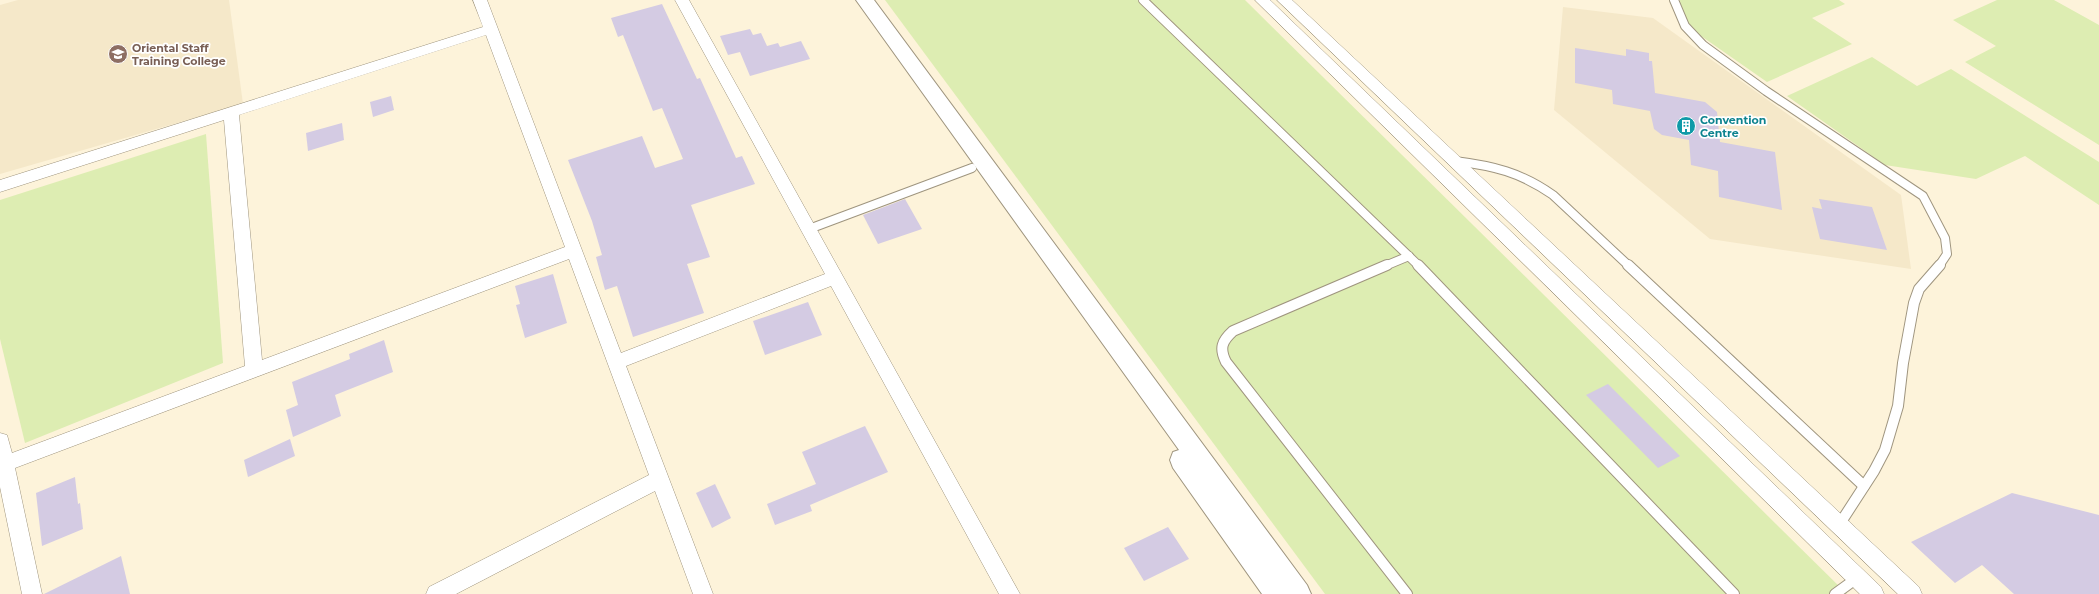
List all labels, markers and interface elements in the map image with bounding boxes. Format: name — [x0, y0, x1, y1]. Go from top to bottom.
place label: Oriental Staff Training College — [132, 41, 226, 68]
school or university icon: Oriental Staff Training College — [107, 43, 129, 65]
place label: Convention Centre — [1700, 113, 1766, 140]
building icon: Convention Centre — [1675, 115, 1697, 137]

